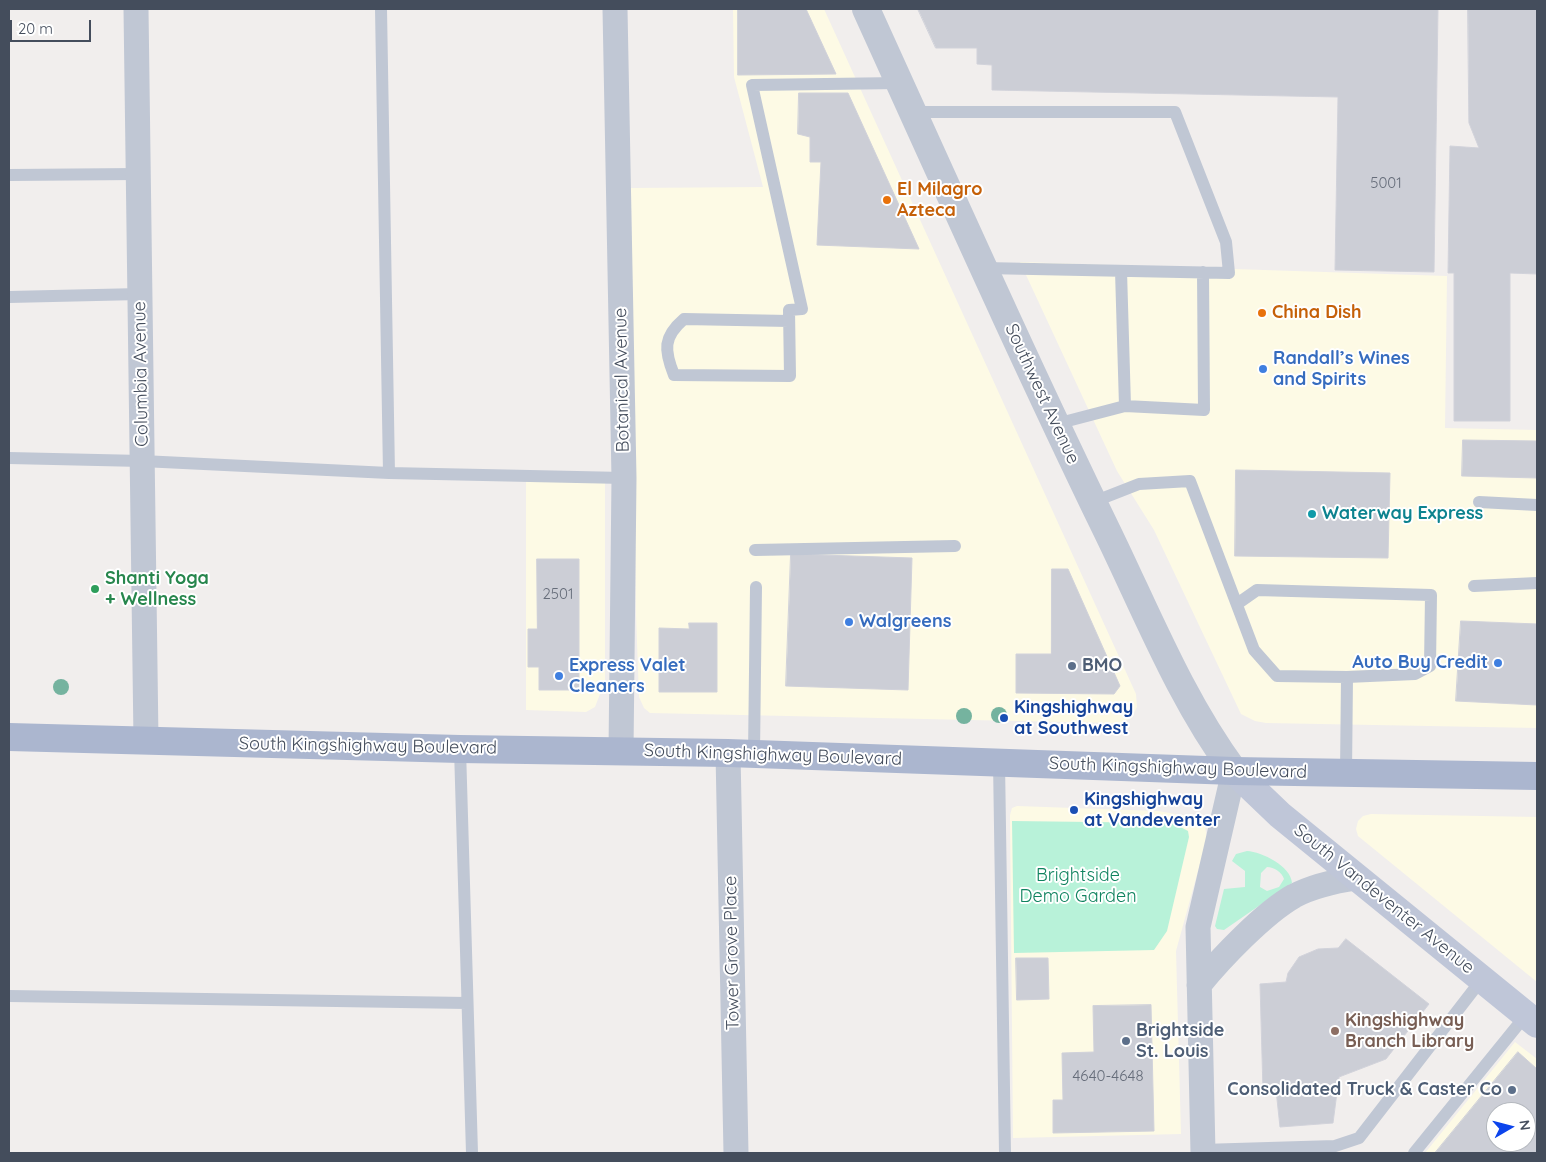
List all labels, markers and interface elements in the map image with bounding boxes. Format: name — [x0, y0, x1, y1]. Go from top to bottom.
scale bar — [12, 10, 94, 42]
text: 20 m — [18, 19, 53, 38]
house number: 5001 — [1370, 174, 1402, 192]
place label: El Milagro Azteca — [897, 179, 982, 222]
marker: El Milagro Azteca — [881, 194, 893, 206]
street label: Columbia Avenue — [129, 301, 153, 447]
place label: China Dish — [1272, 302, 1361, 324]
street label: Botanical Avenue — [610, 307, 634, 453]
marker: China Dish — [1256, 307, 1268, 319]
street label: Southwest Avenue — [1000, 320, 1084, 468]
place label: Randall’s Wines and Spirits — [1273, 348, 1410, 390]
marker: Randall’s Wines and Spirits — [1257, 363, 1269, 375]
place label: Waterway Express — [1322, 503, 1483, 525]
marker: Waterway Express — [1306, 508, 1318, 520]
place label: Shanti Yoga + Wellness — [105, 568, 209, 610]
marker: Shanti Yoga + Wellness — [89, 583, 101, 595]
house number: 2501 — [543, 585, 573, 603]
place label: Walgreens — [859, 611, 951, 633]
marker: Walgreens — [843, 616, 855, 628]
place label: Auto Buy Credit — [1352, 652, 1488, 674]
place label: Express Valet Cleaners — [569, 655, 686, 698]
place label: BMO — [1082, 655, 1122, 677]
marker: Auto Buy Credit — [1492, 657, 1504, 669]
marker: BMO — [1066, 660, 1078, 672]
marker: Express Valet Cleaners — [553, 670, 565, 682]
place label: Kingshighway at Southwest — [1014, 697, 1133, 740]
marker: Kingshighway at Southwest — [998, 712, 1010, 724]
street label: South Kingshighway Boulevard — [239, 733, 497, 759]
street label: South Kingshighway Boulevard — [644, 740, 902, 770]
street label: South Kingshighway Boulevard — [1049, 753, 1307, 783]
place label: Kingshighway at Vandeventer — [1084, 789, 1221, 832]
marker: Kingshighway at Vandeventer — [1068, 804, 1080, 816]
street label: South Vandeventer Avenue — [1289, 819, 1479, 979]
park label: Brightside Demo Garden — [1019, 865, 1137, 908]
street label: Tower Grove Place — [720, 875, 744, 1031]
place label: Kingshighway Branch Library — [1345, 1010, 1474, 1052]
place label: Brightside St. Louis — [1136, 1020, 1224, 1062]
marker: Kingshighway Branch Library — [1329, 1025, 1341, 1037]
marker: Brightside St. Louis — [1120, 1035, 1132, 1047]
house number: 4640-4648 — [1072, 1067, 1144, 1085]
place label: Consolidated Truck & Caster Co — [1227, 1079, 1502, 1101]
marker: Consolidated Truck & Caster Co — [1506, 1084, 1518, 1096]
north arrow — [1486, 1102, 1536, 1152]
text: N — [1515, 1119, 1534, 1131]

